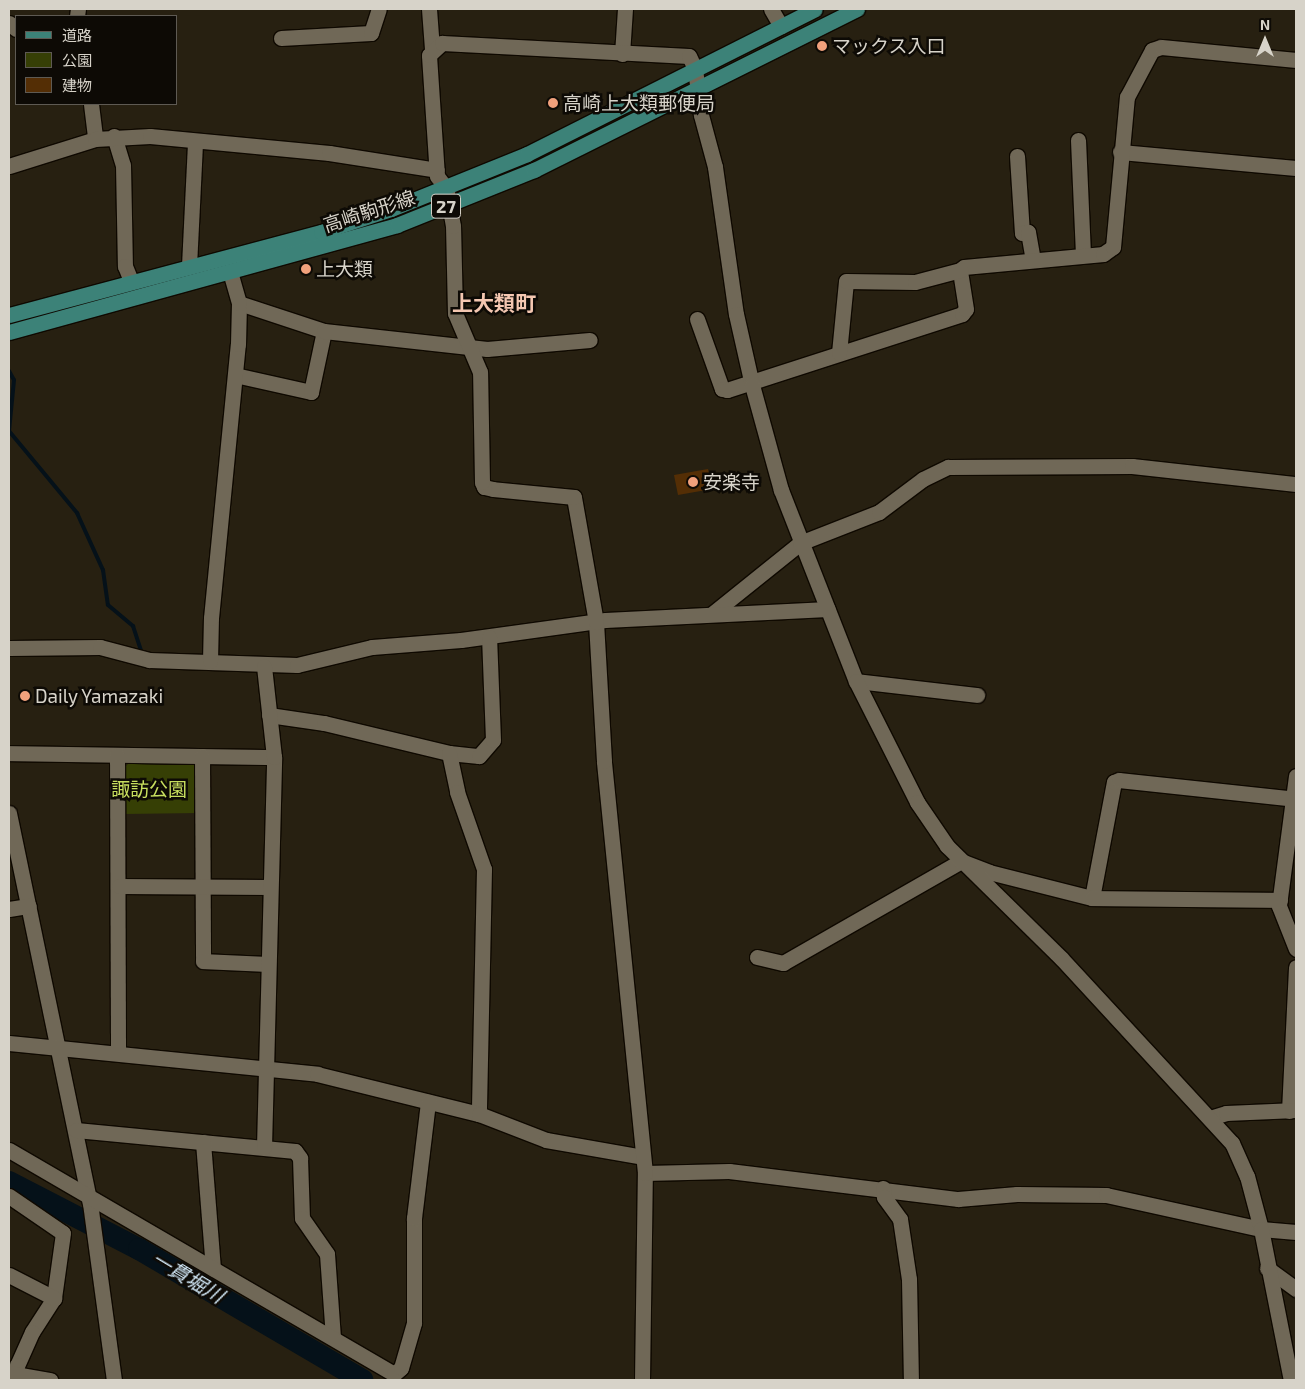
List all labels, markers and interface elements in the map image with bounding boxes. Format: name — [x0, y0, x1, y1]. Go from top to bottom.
legend — [15, 15, 178, 105]
north arrow — [1240, 15, 1290, 65]
text: N — [1260, 16, 1270, 33]
text: 道路 — [62, 26, 92, 44]
place label: マックス入口 — [832, 35, 946, 57]
marker: マックス入口 — [816, 40, 828, 52]
text: 公園 — [62, 51, 92, 69]
text: 建物 — [62, 76, 92, 94]
place label: 高崎上大類郵便局 — [563, 92, 715, 114]
marker: 高崎上大類郵便局 — [547, 97, 559, 109]
street label: 高崎駒形線 — [320, 185, 418, 237]
road number: 27 — [431, 190, 461, 222]
place label: 上大類 — [316, 258, 373, 280]
marker: 上大類 — [300, 263, 312, 275]
district label: 上大類町 — [452, 290, 536, 316]
place label: 安楽寺 — [703, 471, 760, 493]
marker: 安楽寺 — [687, 476, 699, 488]
place label: Daily Yamazaki — [35, 685, 164, 707]
marker: Daily Yamazaki — [19, 690, 31, 702]
park label: 諏訪公園 — [111, 778, 187, 800]
water label: 一貫堀川 — [148, 1246, 228, 1308]

